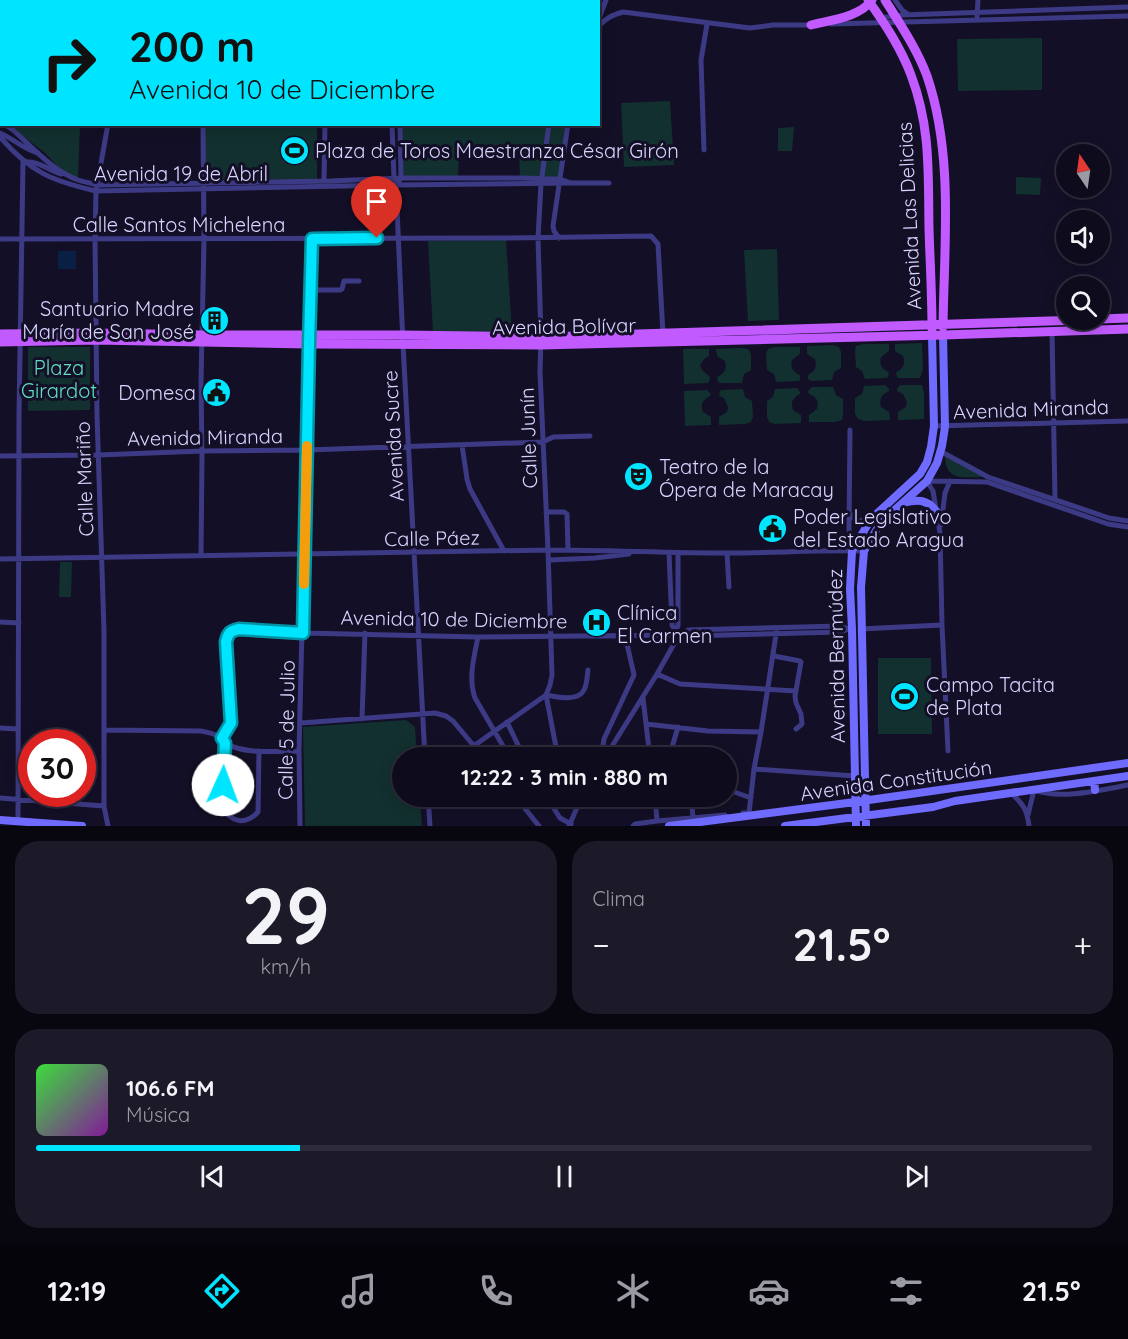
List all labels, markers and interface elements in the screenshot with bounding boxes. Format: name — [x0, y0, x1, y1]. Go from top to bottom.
text: 200 m — [129, 20, 255, 73]
icon: right — [30, 24, 108, 102]
text: Avenida 10 de Diciembre — [129, 72, 435, 106]
street label: Avenida Las Delicias — [892, 121, 926, 311]
sports icon: Plaza de Toros Maestranza César Girón — [278, 134, 310, 166]
place label: Plaza de Toros Maestranza César Girón — [315, 138, 679, 163]
north arrow — [1056, 144, 1110, 198]
map controls — [1056, 144, 1110, 330]
street label: Avenida 19 de Abril — [94, 161, 268, 186]
pin — [351, 176, 402, 238]
icon: arrive — [360, 185, 393, 218]
button: sound — [1056, 210, 1110, 264]
street label: Calle Santos Michelena — [73, 212, 285, 237]
button: search — [1056, 276, 1110, 330]
place label: Santuario Madre María de San José — [22, 296, 194, 344]
building icon: Santuario Madre María de San José — [199, 304, 231, 336]
street label: Avenida Bolívar — [492, 312, 637, 340]
park label: Plaza Girardot — [21, 355, 97, 403]
street label: Avenida Sucre — [377, 370, 409, 502]
public building icon: Domesa — [201, 376, 233, 408]
place label: Domesa — [118, 380, 196, 405]
street label: Calle Junín — [514, 387, 542, 489]
street label: Avenida Miranda — [953, 394, 1109, 424]
street label: Calle Mariño — [69, 421, 99, 537]
street label: Avenida Miranda — [127, 423, 283, 451]
place label: Teatro de la Ópera de Maracay — [659, 454, 834, 502]
theatre icon: Teatro de la Ópera de Maracay — [622, 461, 654, 493]
place label: Poder Legislativo del Estado Aragua — [793, 504, 964, 552]
public building icon: Poder Legislativo del Estado Aragua — [756, 512, 788, 544]
street label: Calle Páez — [384, 525, 480, 551]
street label: Avenida Bermúdez — [822, 569, 850, 743]
place label: Clínica El Carmen — [617, 600, 712, 648]
street label: Avenida 10 de Diciembre — [340, 605, 568, 633]
hospital icon: Clínica El Carmen — [580, 607, 612, 639]
street label: Calle 5 de Julio — [272, 660, 300, 800]
place label: Campo Tacita de Plata — [926, 672, 1055, 720]
sports icon: Campo Tacita de Plata — [889, 680, 921, 712]
speed limit sign: 30 — [18, 729, 96, 807]
position arrow — [191, 753, 255, 817]
street label: Avenida Constitución — [799, 754, 993, 806]
text: 12:22 · 3 min · 880 m — [461, 763, 668, 791]
text: 29 — [241, 866, 330, 964]
text: Clima — [593, 886, 645, 911]
text: 21.5° — [793, 916, 890, 972]
text: − — [593, 924, 610, 965]
text: + — [1073, 924, 1092, 965]
text: km/h — [260, 954, 311, 979]
text: 106.6 FM — [126, 1074, 214, 1102]
text: Música — [126, 1102, 190, 1127]
icon: previous — [196, 1160, 229, 1193]
icon: pause — [548, 1160, 581, 1193]
icon: next — [900, 1160, 933, 1193]
icon: directions — [201, 1270, 243, 1312]
icon: music — [338, 1270, 380, 1312]
icon: phone — [475, 1270, 517, 1312]
icon: climate — [612, 1270, 654, 1312]
icon: car — [748, 1270, 790, 1312]
icon: filters — [885, 1270, 927, 1312]
text: 12:19 — [47, 1274, 106, 1308]
text: 21.5° — [1022, 1274, 1081, 1308]

